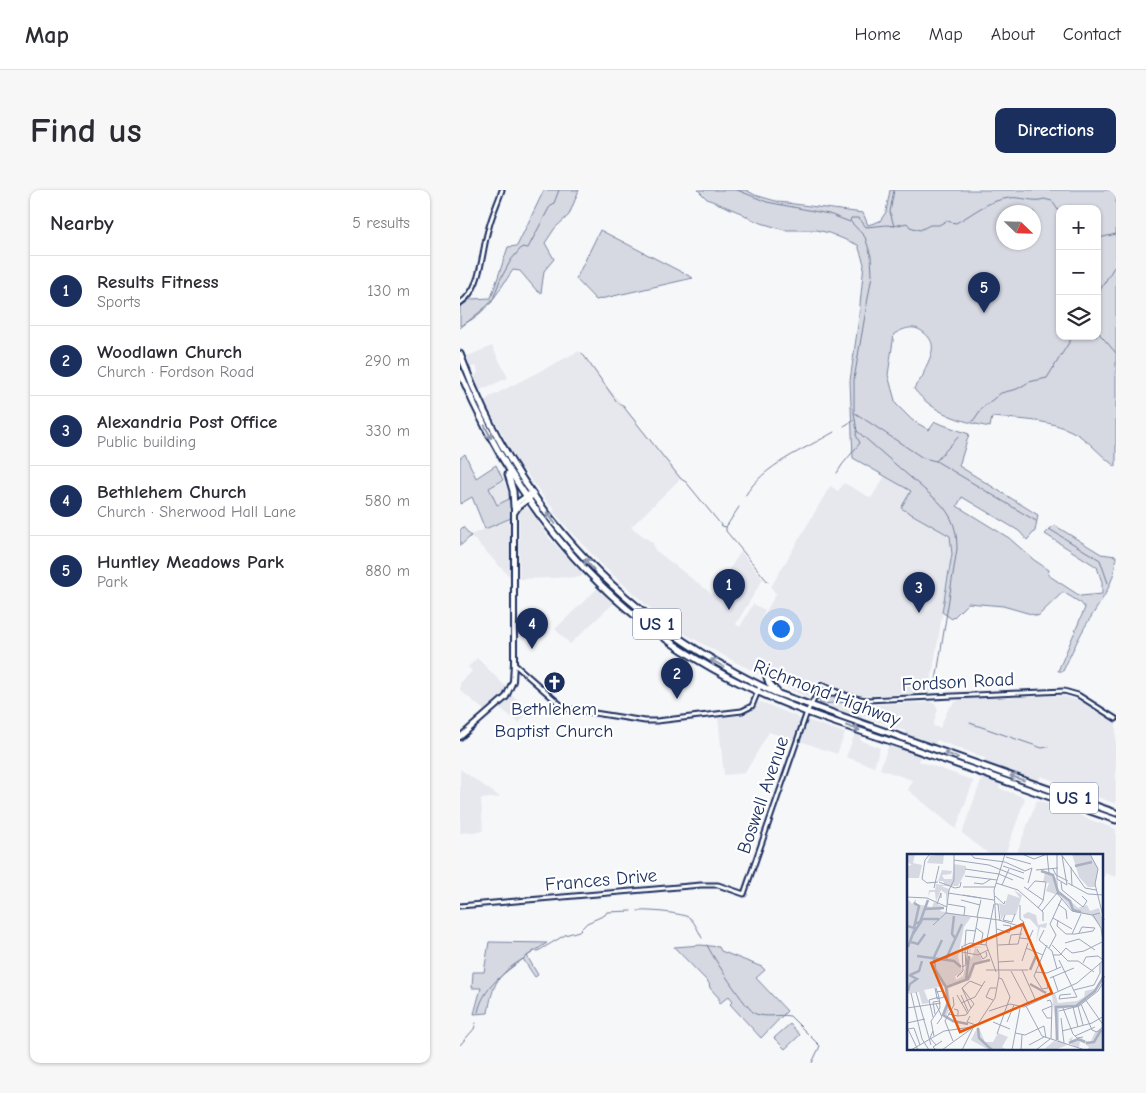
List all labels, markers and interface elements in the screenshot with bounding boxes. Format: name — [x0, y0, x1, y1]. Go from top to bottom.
text: Map — [25, 21, 69, 49]
text: Home — [854, 24, 901, 45]
text: Map — [929, 24, 963, 45]
text: About — [991, 24, 1035, 45]
text: Contact — [1063, 24, 1121, 45]
button: Directions — [995, 108, 1116, 153]
text: Find us — [30, 110, 142, 151]
north arrow — [996, 205, 1041, 250]
map controls — [1056, 205, 1101, 340]
button: + — [1056, 205, 1101, 250]
text: Nearby — [50, 211, 114, 235]
text: 5 results — [352, 214, 410, 232]
button: − — [1056, 250, 1101, 295]
text: Results Fitness — [97, 271, 219, 293]
pin: 5 — [968, 272, 1000, 313]
text: 1 — [63, 282, 69, 300]
text: 130 m — [367, 282, 410, 300]
text: Sports — [97, 293, 140, 311]
button: layers — [1056, 295, 1101, 340]
text: Woodlawn Church — [97, 341, 242, 363]
text: 2 — [62, 352, 70, 370]
text: 290 m — [365, 352, 410, 370]
text: Church · Fordson Road — [97, 363, 254, 381]
text: Alexandria Post Office — [97, 411, 277, 433]
text: 3 — [62, 422, 70, 440]
text: 330 m — [365, 422, 410, 440]
one-way arrow — [484, 424, 493, 439]
text: Public building — [97, 433, 196, 451]
text: Bethlehem Church — [97, 481, 247, 503]
text: 4 — [62, 492, 70, 510]
text: 580 m — [365, 492, 410, 510]
text: Church · Sherwood Hall Lane — [97, 503, 296, 521]
one-way arrow — [546, 511, 556, 525]
text: Huntley Meadows Park — [97, 551, 284, 573]
one-way arrow — [583, 557, 595, 570]
text: 5 — [62, 562, 70, 580]
text: 880 m — [365, 562, 410, 580]
pin: 1 — [713, 569, 745, 610]
pin: 3 — [903, 572, 935, 613]
text: Park — [97, 573, 128, 591]
pin: 4 — [516, 608, 548, 649]
road number: US 1 — [633, 608, 681, 639]
your location — [768, 616, 794, 642]
street label: Richmond Highway — [751, 655, 904, 731]
pin: 2 — [661, 658, 693, 699]
one-way arrow — [710, 658, 725, 668]
street label: Fordson Road — [901, 668, 1015, 696]
church icon: Bethlehem Baptist Church — [542, 671, 566, 695]
place label: Bethlehem Baptist Church — [495, 698, 613, 742]
one-way arrow — [844, 724, 860, 733]
street label: Boswell Avenue — [733, 733, 793, 857]
one-way arrow — [943, 750, 959, 759]
one-way arrow — [1010, 773, 1026, 782]
road number: US 1 — [1050, 782, 1098, 814]
inset map — [907, 854, 1104, 1050]
street label: Frances Drive — [544, 864, 658, 896]

